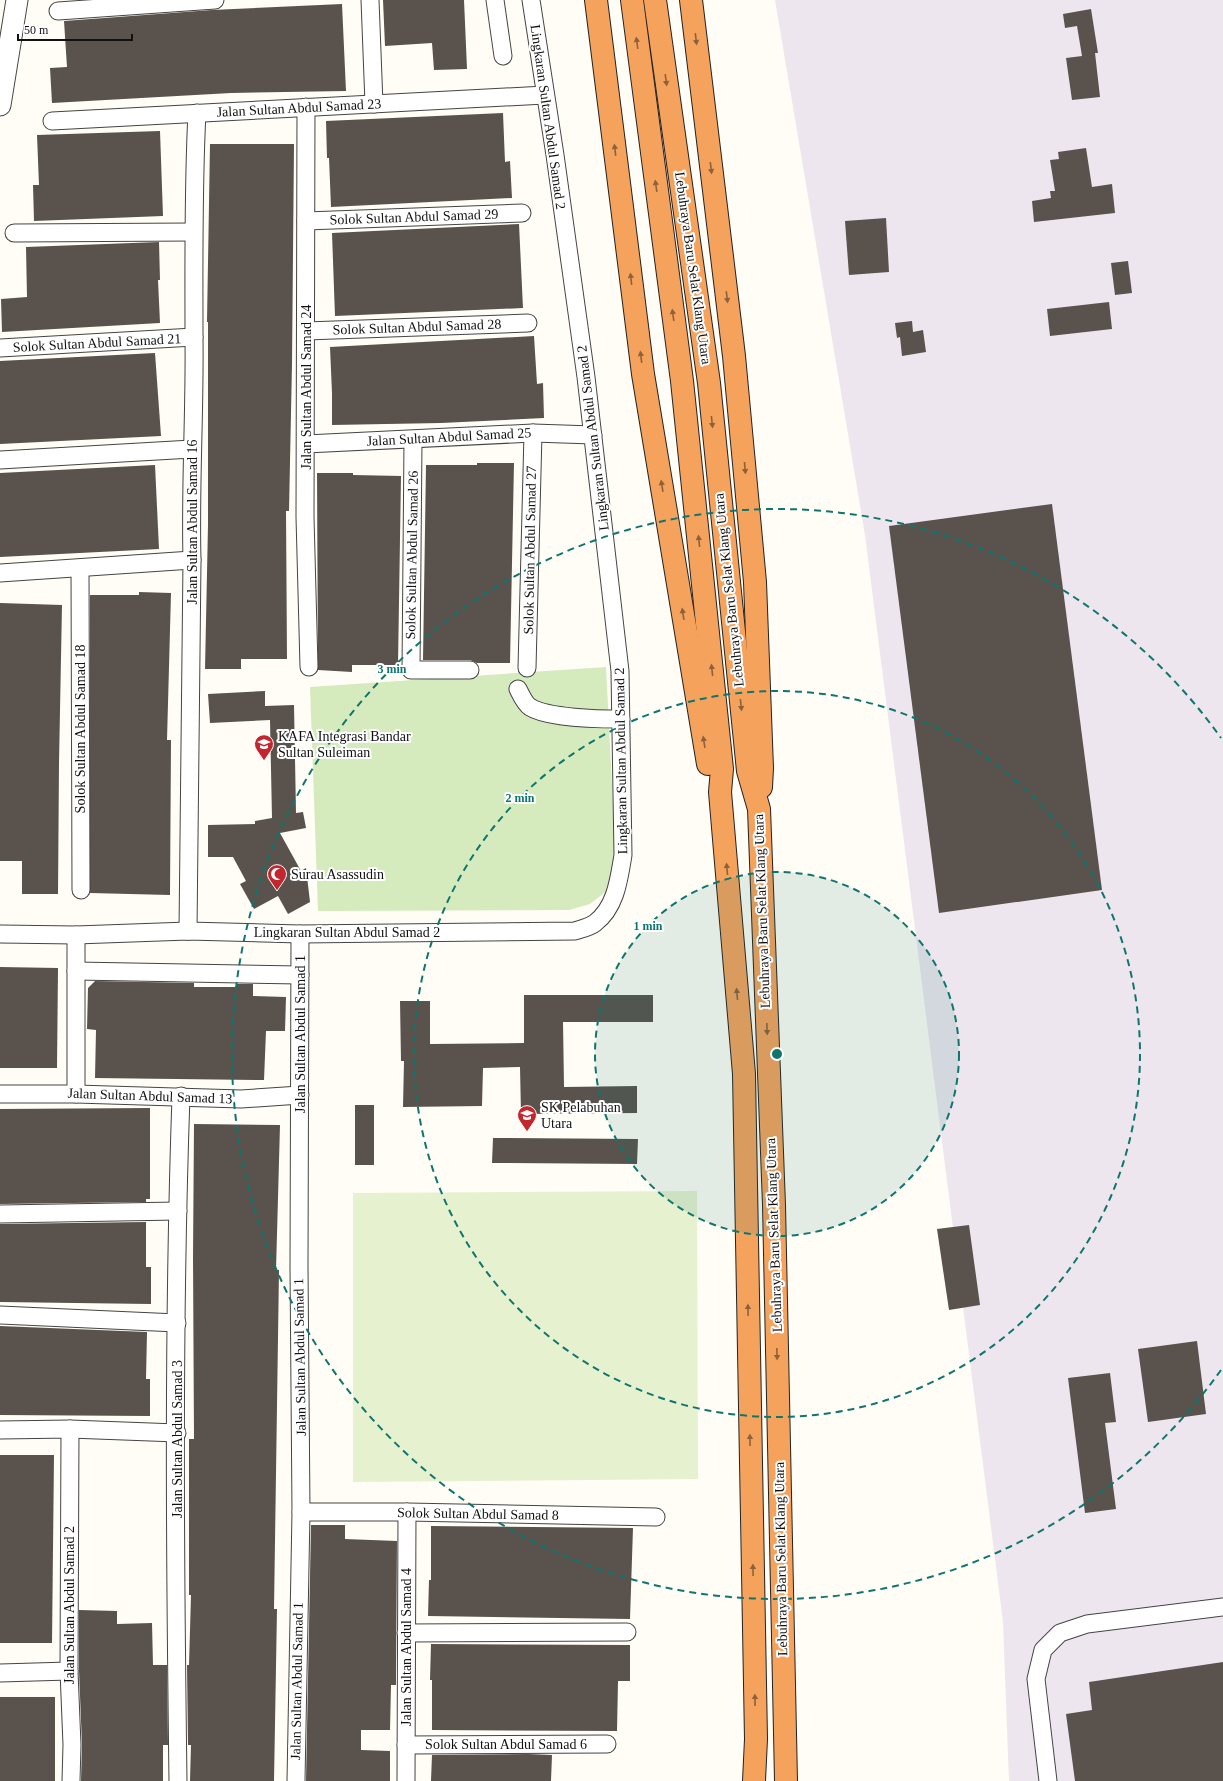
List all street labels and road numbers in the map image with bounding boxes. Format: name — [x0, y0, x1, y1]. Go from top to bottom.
street label: Lingkaran Sultan Abdul Samad 2 — [528, 24, 568, 210]
street label: Jalan Sultan Abdul Samad 23 — [216, 96, 382, 120]
street label: Lebuhraya Baru Selat Klang Utara — [672, 171, 714, 366]
street label: Solok Sultan Abdul Samad 29 — [329, 207, 499, 227]
street label: Jalan Sultan Abdul Samad 24 — [299, 305, 314, 469]
street label: Solok Sultan Abdul Samad 28 — [332, 317, 502, 337]
street label: Solok Sultan Abdul Samad 21 — [12, 331, 182, 355]
street label: Lingkaran Sultan Abdul Samad 2 — [574, 344, 612, 532]
street label: Jalan Sultan Abdul Samad 25 — [366, 425, 532, 449]
street label: Jalan Sultan Abdul Samad 16 — [185, 440, 200, 604]
street label: Solok Sultan Abdul Samad 27 — [521, 465, 539, 635]
street label: Solok Sultan Abdul Samad 26 — [403, 470, 421, 640]
street label: Lebuhraya Baru Selat Klang Utara — [711, 492, 747, 687]
street label: Solok Sultan Abdul Samad 18 — [73, 645, 88, 813]
street label: Lingkaran Sultan Abdul Samad 2 — [612, 668, 630, 854]
street label: Lebuhraya Baru Selat Klang Utara — [751, 813, 773, 1008]
street label: Lingkaran Sultan Abdul Samad 2 — [254, 925, 440, 940]
street label: Jalan Sultan Abdul Samad 1 — [293, 955, 308, 1113]
street label: Jalan Sultan Abdul Samad 13 — [67, 1086, 233, 1106]
street label: Lebuhraya Baru Selat Klang Utara — [763, 1137, 785, 1332]
street label: Jalan Sultan Abdul Samad 1 — [291, 1278, 309, 1436]
street label: Jalan Sultan Abdul Samad 3 — [170, 1360, 185, 1518]
street label: Lebuhraya Baru Selat Klang Utara — [772, 1461, 790, 1656]
street label: Solok Sultan Abdul Samad 8 — [397, 1505, 559, 1523]
street label: Jalan Sultan Abdul Samad 2 — [62, 1526, 77, 1684]
street label: Jalan Sultan Abdul Samad 4 — [399, 1568, 414, 1726]
street label: Jalan Sultan Abdul Samad 1 — [288, 1602, 306, 1760]
street label: Solok Sultan Abdul Samad 6 — [425, 1737, 587, 1752]

